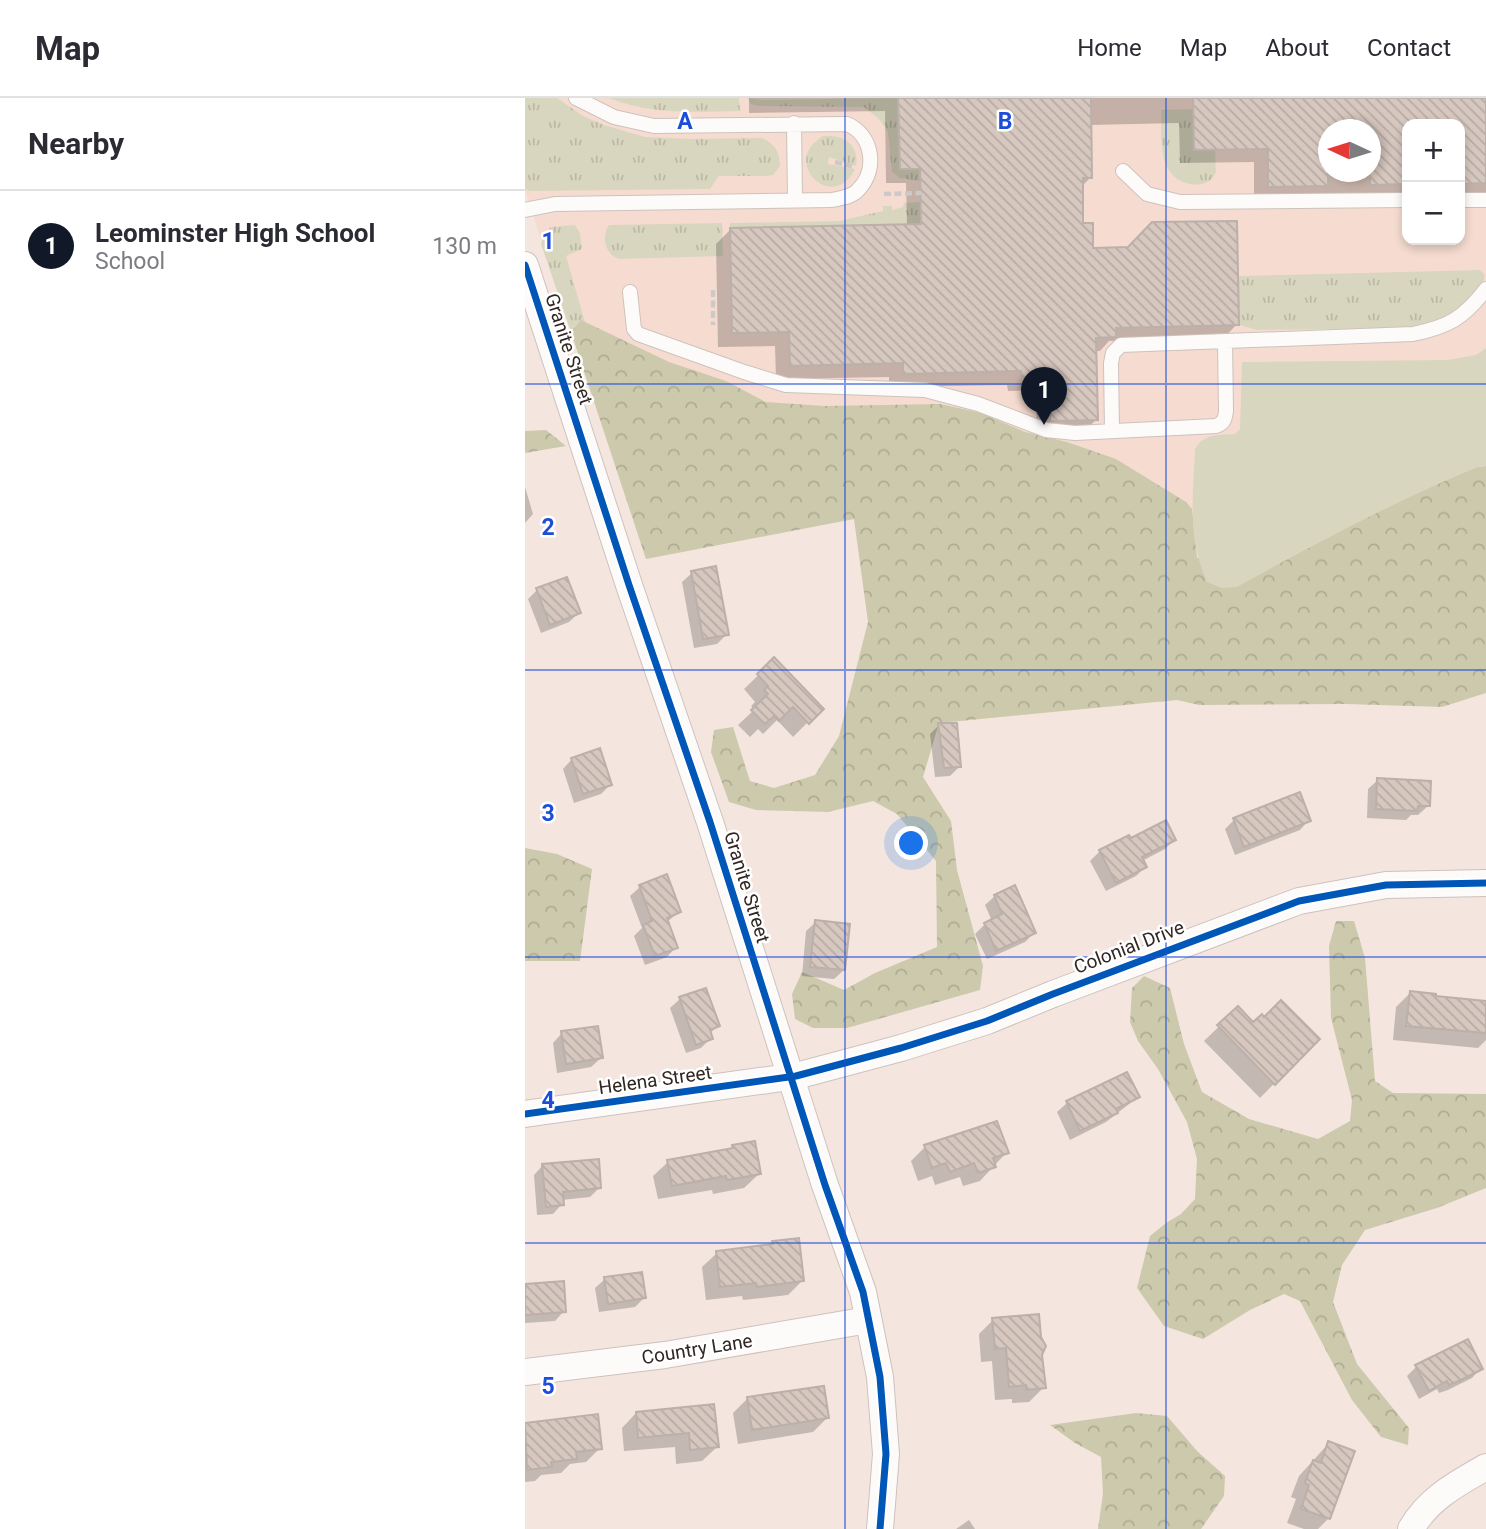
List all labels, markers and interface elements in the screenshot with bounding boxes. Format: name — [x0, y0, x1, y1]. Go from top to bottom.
text: Map — [35, 29, 100, 68]
text: Home — [1077, 34, 1142, 62]
text: Map — [1180, 34, 1227, 62]
text: About — [1265, 34, 1329, 62]
text: Contact — [1367, 34, 1451, 62]
text: A — [677, 108, 693, 135]
text: B — [998, 108, 1012, 135]
north arrow — [1318, 119, 1381, 182]
map controls — [1402, 119, 1465, 245]
button: + — [1402, 119, 1465, 182]
text: Nearby — [28, 126, 124, 161]
button: − — [1402, 182, 1465, 245]
text: Leominster High School — [95, 218, 375, 248]
text: 1 — [541, 228, 555, 255]
text: 1 — [44, 233, 58, 260]
text: 130 m — [432, 233, 497, 260]
text: School — [95, 248, 165, 275]
street label: Granite Street — [540, 290, 598, 408]
pin: 1 — [1021, 367, 1067, 425]
text: 2 — [541, 514, 555, 541]
text: 3 — [541, 800, 555, 827]
your location — [894, 826, 928, 860]
street label: Granite Street — [719, 828, 775, 946]
street label: Colonial Drive — [1071, 915, 1187, 979]
street label: Helena Street — [597, 1061, 713, 1099]
text: 4 — [541, 1087, 555, 1114]
street label: Country Lane — [640, 1329, 754, 1369]
text: 5 — [541, 1373, 555, 1400]

